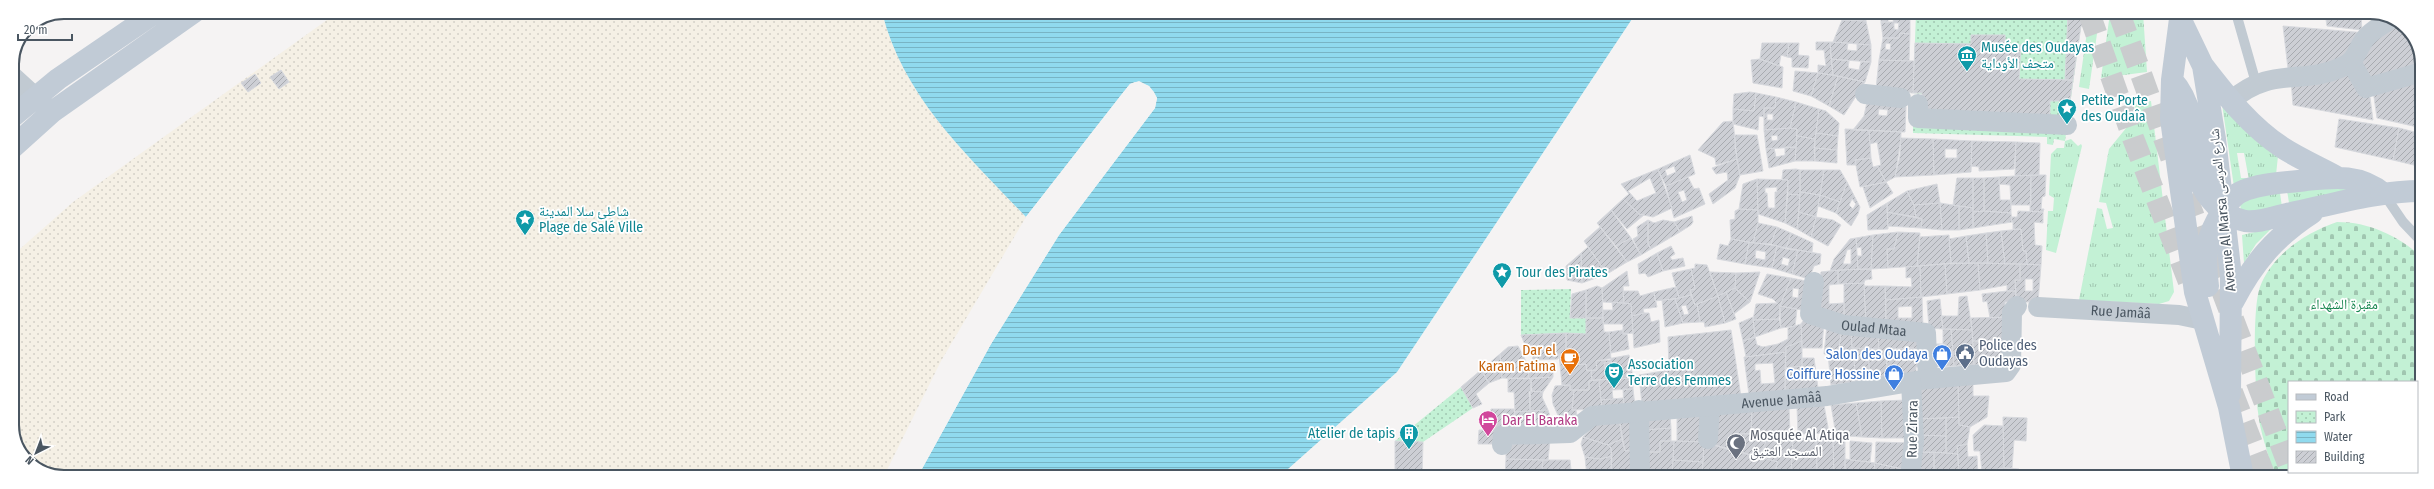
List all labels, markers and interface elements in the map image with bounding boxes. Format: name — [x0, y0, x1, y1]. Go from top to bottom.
scale bar — [18, 16, 72, 42]
text: 20 m — [24, 23, 48, 37]
place label: Musée des Oudayas متحف الأوداية — [1981, 39, 2094, 72]
museum icon: Musée des Oudayas متحف الأوداية — [1956, 44, 1978, 72]
place label: Petite Porte des Oudaîa — [2081, 92, 2148, 125]
place icon: Petite Porte des Oudaîa — [2056, 97, 2078, 125]
street label: Avenue Al Marsa شارع المرسى — [2205, 128, 2241, 292]
place label: شاطئ سلا المدينة Plage de Salé Ville — [539, 203, 643, 236]
place icon: شاطئ سلا المدينة Plage de Salé Ville — [514, 208, 536, 236]
place icon: Tour des Pirates — [1491, 261, 1513, 289]
place label: Tour des Pirates — [1516, 264, 1608, 281]
park label: مقبرة الشهداء — [2310, 296, 2378, 313]
street label: Rue Jamââ — [2090, 302, 2152, 322]
street label: Oulad Mtaa — [1840, 317, 1907, 340]
place label: Police des Oudayas — [1979, 337, 2037, 370]
place label: Dar el Karam Fatima — [1479, 342, 1556, 375]
public building icon: Police des Oudayas — [1954, 342, 1976, 370]
shop icon: Salon des Oudaya — [1931, 343, 1953, 371]
place label: Salon des Oudaya — [1826, 346, 1928, 363]
cafe icon: Dar el Karam Fatima — [1559, 347, 1581, 375]
place label: Association Terre des Femmes — [1628, 356, 1731, 389]
theatre icon: Association Terre des Femmes — [1603, 361, 1625, 389]
shop icon: Coiffure Hossine — [1883, 363, 1905, 391]
place label: Coiffure Hossine — [1786, 366, 1880, 383]
legend — [2288, 381, 2418, 473]
street label: Avenue Jamââ — [1741, 388, 1822, 412]
text: Road — [2324, 390, 2349, 404]
street label: Rue Zirara — [1903, 400, 1922, 458]
hotel icon: Dar El Baraka — [1477, 409, 1499, 437]
text: Park — [2324, 410, 2346, 424]
place label: Dar El Baraka — [1502, 412, 1578, 429]
building icon: Atelier de tapis — [1398, 422, 1420, 450]
place label: Atelier de tapis — [1308, 425, 1395, 442]
place label: Mosquée Al Atiqa المسجد العتيق — [1750, 427, 1850, 461]
text: Water — [2324, 430, 2353, 444]
mosque icon: Mosquée Al Atiqa المسجد العتيق — [1725, 432, 1747, 460]
north arrow — [16, 433, 56, 473]
text: Building — [2324, 450, 2365, 464]
text: N — [23, 453, 36, 467]

